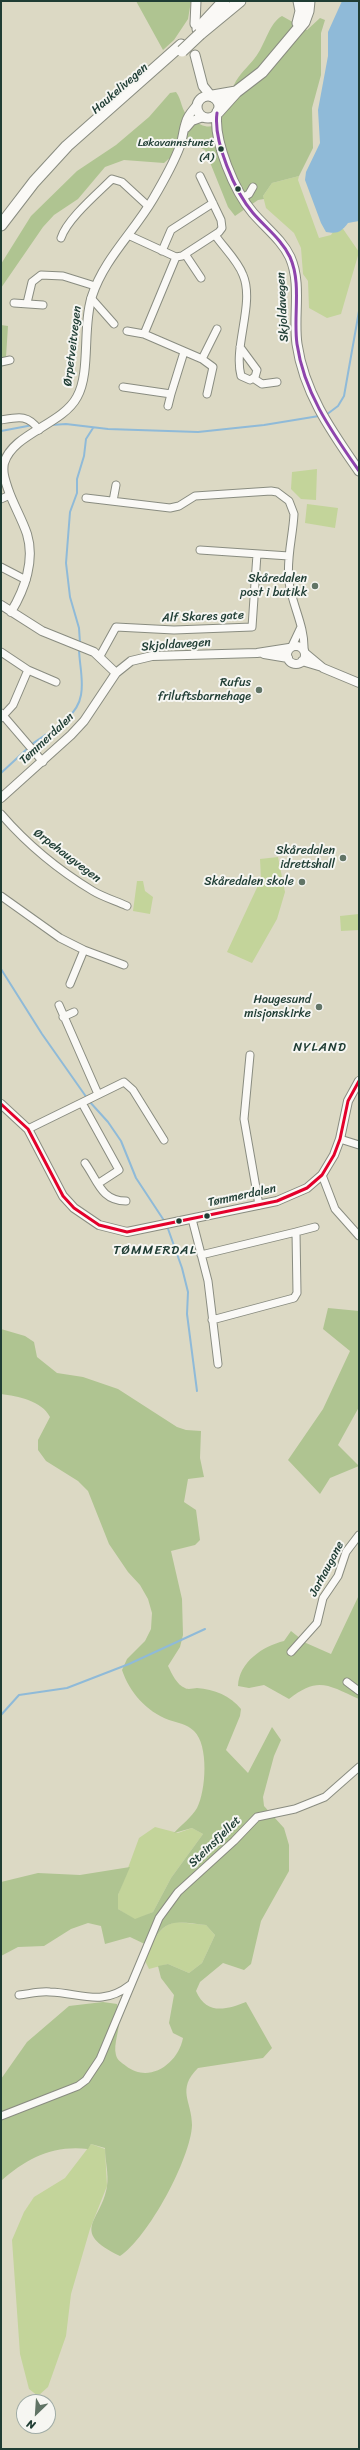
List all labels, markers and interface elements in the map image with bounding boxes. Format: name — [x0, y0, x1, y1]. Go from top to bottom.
street label: Haukelivegen — [89, 61, 151, 117]
place label: Løkavannstunet (A) — [138, 136, 214, 162]
marker: Løkavannstunet (A) — [216, 144, 226, 154]
unlabelled marker — [233, 184, 243, 194]
street label: Skjoldavegen — [274, 272, 292, 342]
street label: Ørpetveitvegen — [61, 305, 85, 387]
place label: Skåredalen post i butikk — [240, 572, 307, 600]
marker: Skåredalen post i butikk — [310, 581, 320, 591]
street label: Alf Skares gate — [162, 608, 244, 626]
street label: Skjoldavegen — [141, 635, 211, 655]
place label: Rufus friluftsbarnehage — [158, 676, 251, 704]
marker: Rufus friluftsbarnehage — [254, 685, 264, 695]
street label: Tømmerdalen — [17, 710, 77, 768]
street label: Ørpehaugvegen — [31, 826, 103, 886]
place label: Skåredalen idrettshall — [276, 844, 335, 872]
marker: Skåredalen idrettshall — [338, 853, 348, 863]
place label: Skåredalen skole — [204, 875, 294, 889]
marker: Skåredalen skole — [297, 877, 307, 887]
place label: Haugesund misjonskirke — [244, 993, 311, 1021]
marker: Haugesund misjonskirke — [314, 1002, 324, 1012]
district label: NYLAND — [293, 1040, 347, 1056]
street label: Tømmerdalen — [207, 1182, 277, 1210]
unlabelled marker — [202, 1211, 212, 1221]
unlabelled marker — [174, 1216, 184, 1226]
district label: TØMMERDAL — [113, 1243, 197, 1259]
street label: Jarhaugane — [307, 1539, 347, 1599]
street label: Steinsfjellet — [186, 1814, 244, 1870]
north arrow — [16, 2394, 56, 2434]
text: N — [24, 2414, 39, 2435]

